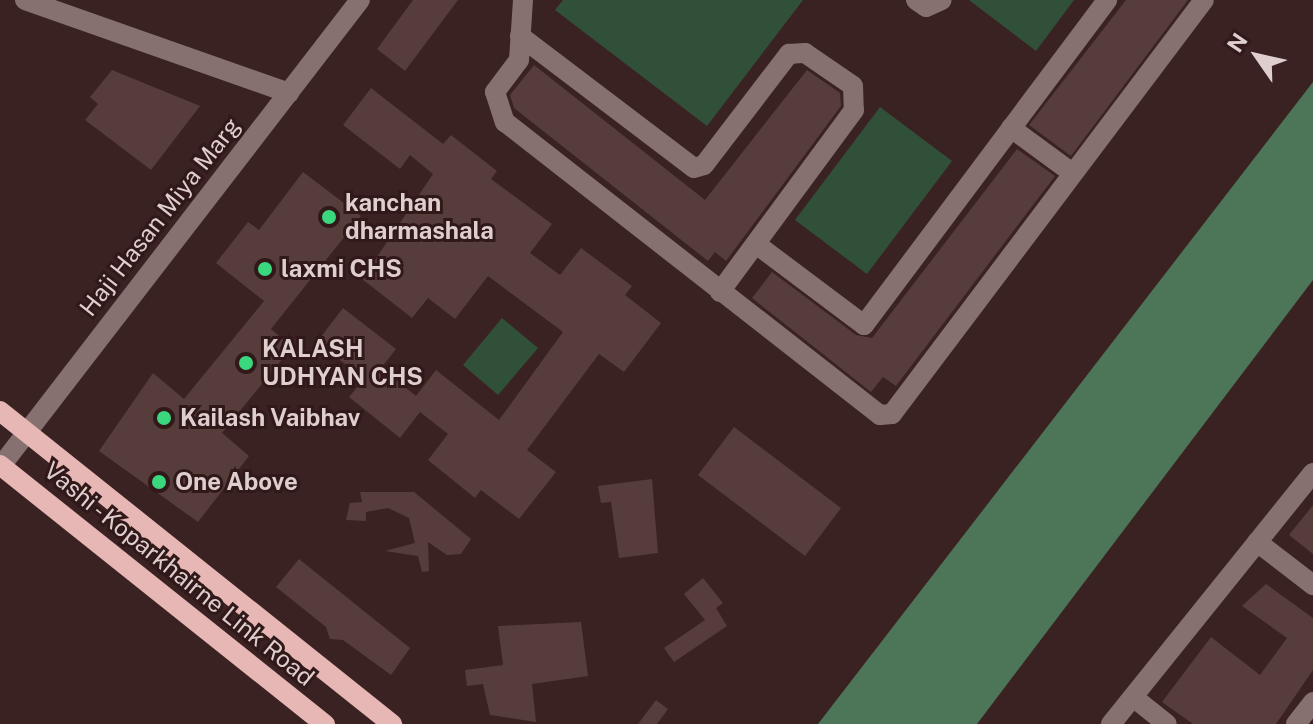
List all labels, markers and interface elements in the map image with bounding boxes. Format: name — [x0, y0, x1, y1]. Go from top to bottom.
north arrow — [1217, 16, 1297, 96]
text: N — [1222, 28, 1253, 57]
street label: Haji Hasan Miya Marg — [74, 112, 246, 322]
place label: kanchan dharmashala — [345, 189, 494, 245]
marker: kanchan dharmashala — [320, 208, 338, 226]
place label: laxmi CHS — [281, 255, 402, 283]
marker: laxmi CHS — [256, 260, 274, 278]
place label: KALASH UDHYAN CHS — [262, 335, 423, 391]
marker: KALASH UDHYAN CHS — [237, 354, 255, 372]
place label: Kailash Vaibhav — [180, 404, 361, 432]
marker: Kailash Vaibhav — [155, 409, 173, 427]
street label: Vashi - Koparkhairne Link Road — [35, 454, 323, 694]
place label: One Above — [175, 468, 298, 496]
marker: One Above — [150, 473, 168, 491]

